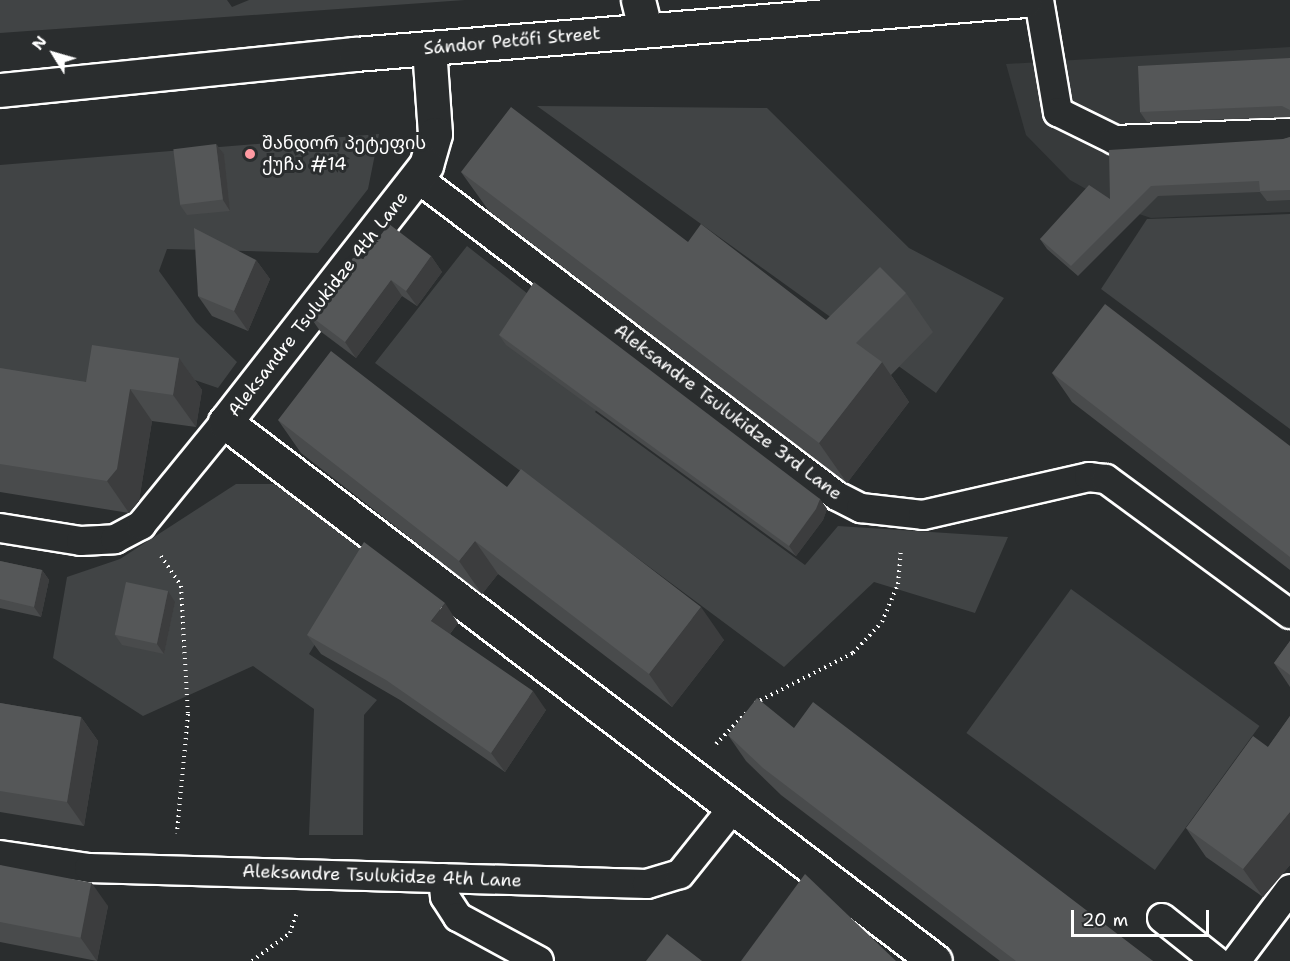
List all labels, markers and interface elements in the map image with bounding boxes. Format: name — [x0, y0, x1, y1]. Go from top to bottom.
street label: Sándor Petőfi Street — [423, 23, 601, 59]
north arrow — [24, 24, 84, 84]
text: N — [27, 31, 51, 54]
place label: შანდორ პეტეფის ქუჩა #14 — [262, 133, 426, 176]
marker: შანდორ პეტეფის ქუჩა #14 — [243, 147, 257, 161]
street label: Aleksandre Tsulukidze 4th Lane — [223, 187, 413, 421]
street label: Aleksandre Tsulukidze 3rd Lane — [610, 319, 846, 505]
street label: Aleksandre Tsulukidze 4th Lane — [242, 860, 522, 892]
scale bar — [1074, 898, 1212, 936]
text: 20 m — [1082, 908, 1128, 932]

